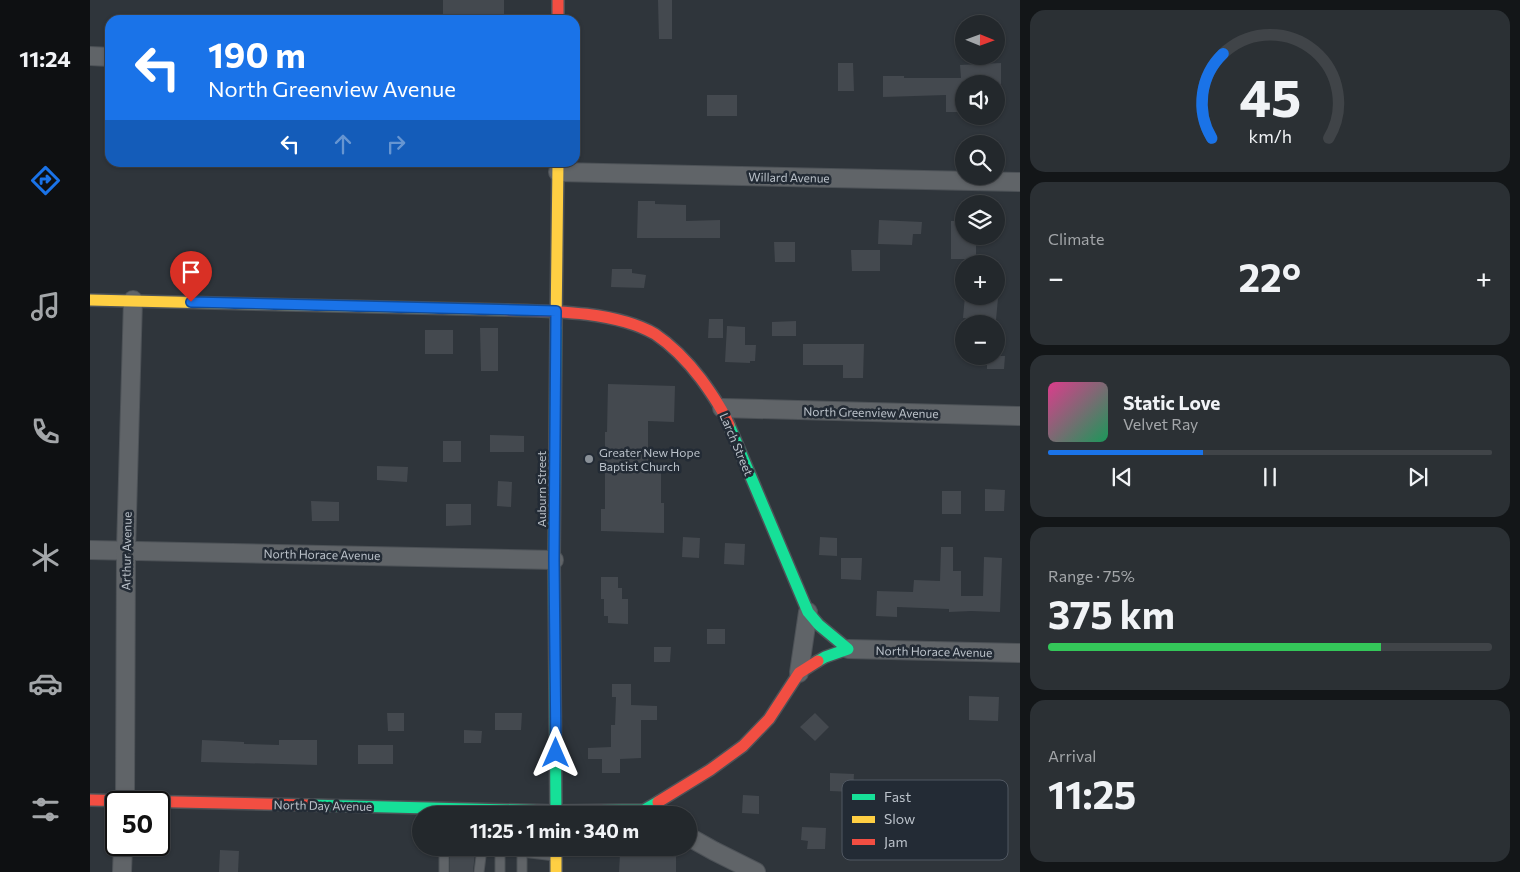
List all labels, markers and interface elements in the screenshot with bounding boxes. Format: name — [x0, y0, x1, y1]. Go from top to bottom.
north arrow — [955, 15, 1005, 65]
map controls — [955, 15, 1005, 365]
text: 190 m — [208, 32, 306, 75]
icon: left — [125, 35, 190, 100]
text: 11:24 — [19, 45, 71, 72]
text: 45 — [1239, 64, 1301, 128]
text: North Greenview Avenue — [208, 75, 456, 102]
button: sound — [955, 75, 1005, 125]
text: km/h — [1248, 125, 1292, 147]
icon: left — [276, 130, 304, 158]
icon: ahead — [329, 130, 357, 158]
icon: right — [382, 130, 410, 158]
button: search — [955, 135, 1005, 185]
icon: directions — [28, 163, 63, 198]
street label: Willard Avenue — [748, 169, 830, 185]
button: layers — [955, 195, 1005, 245]
text: Climate — [1048, 229, 1104, 248]
pin — [170, 251, 212, 302]
text: 22° — [1238, 253, 1301, 300]
button: + — [955, 255, 1005, 305]
icon: arrive — [177, 258, 205, 286]
text: − — [1048, 260, 1064, 294]
text: + — [1476, 260, 1492, 294]
icon: music — [28, 289, 63, 324]
button: − — [955, 315, 1005, 365]
text: Static Love — [1123, 391, 1220, 414]
street label: North Greenview Avenue — [803, 404, 939, 420]
street label: Larch Street — [718, 411, 757, 478]
icon: phone — [28, 414, 63, 449]
text: Velvet Ray — [1123, 414, 1198, 433]
place label: Greater New Hope Baptist Church — [599, 445, 700, 473]
street label: Auburn Street — [534, 451, 548, 527]
marker: Greater New Hope Baptist Church — [583, 453, 595, 465]
icon: previous — [1108, 463, 1136, 491]
icon: pause — [1256, 463, 1284, 491]
icon: next — [1404, 463, 1432, 491]
street label: Arthur Avenue — [118, 512, 134, 590]
icon: climate — [28, 540, 63, 575]
street label: North Horace Avenue — [263, 546, 381, 562]
text: Range · 75% — [1048, 566, 1135, 585]
text: 375 km — [1048, 590, 1175, 637]
street label: North Horace Avenue — [875, 643, 993, 659]
icon: car — [28, 666, 63, 701]
position arrow — [529, 726, 581, 778]
text: Arrival — [1048, 746, 1096, 765]
text: 11:25 — [1048, 770, 1136, 817]
legend — [842, 780, 1008, 860]
text: Fast — [884, 788, 911, 805]
speed limit sign: 50 — [105, 791, 170, 856]
icon: filters — [28, 792, 63, 827]
street label: North Day Avenue — [274, 797, 372, 813]
text: Slow — [884, 810, 915, 827]
text: 11:25 · 1 min · 340 m — [470, 819, 639, 842]
text: Jam — [884, 833, 908, 850]

